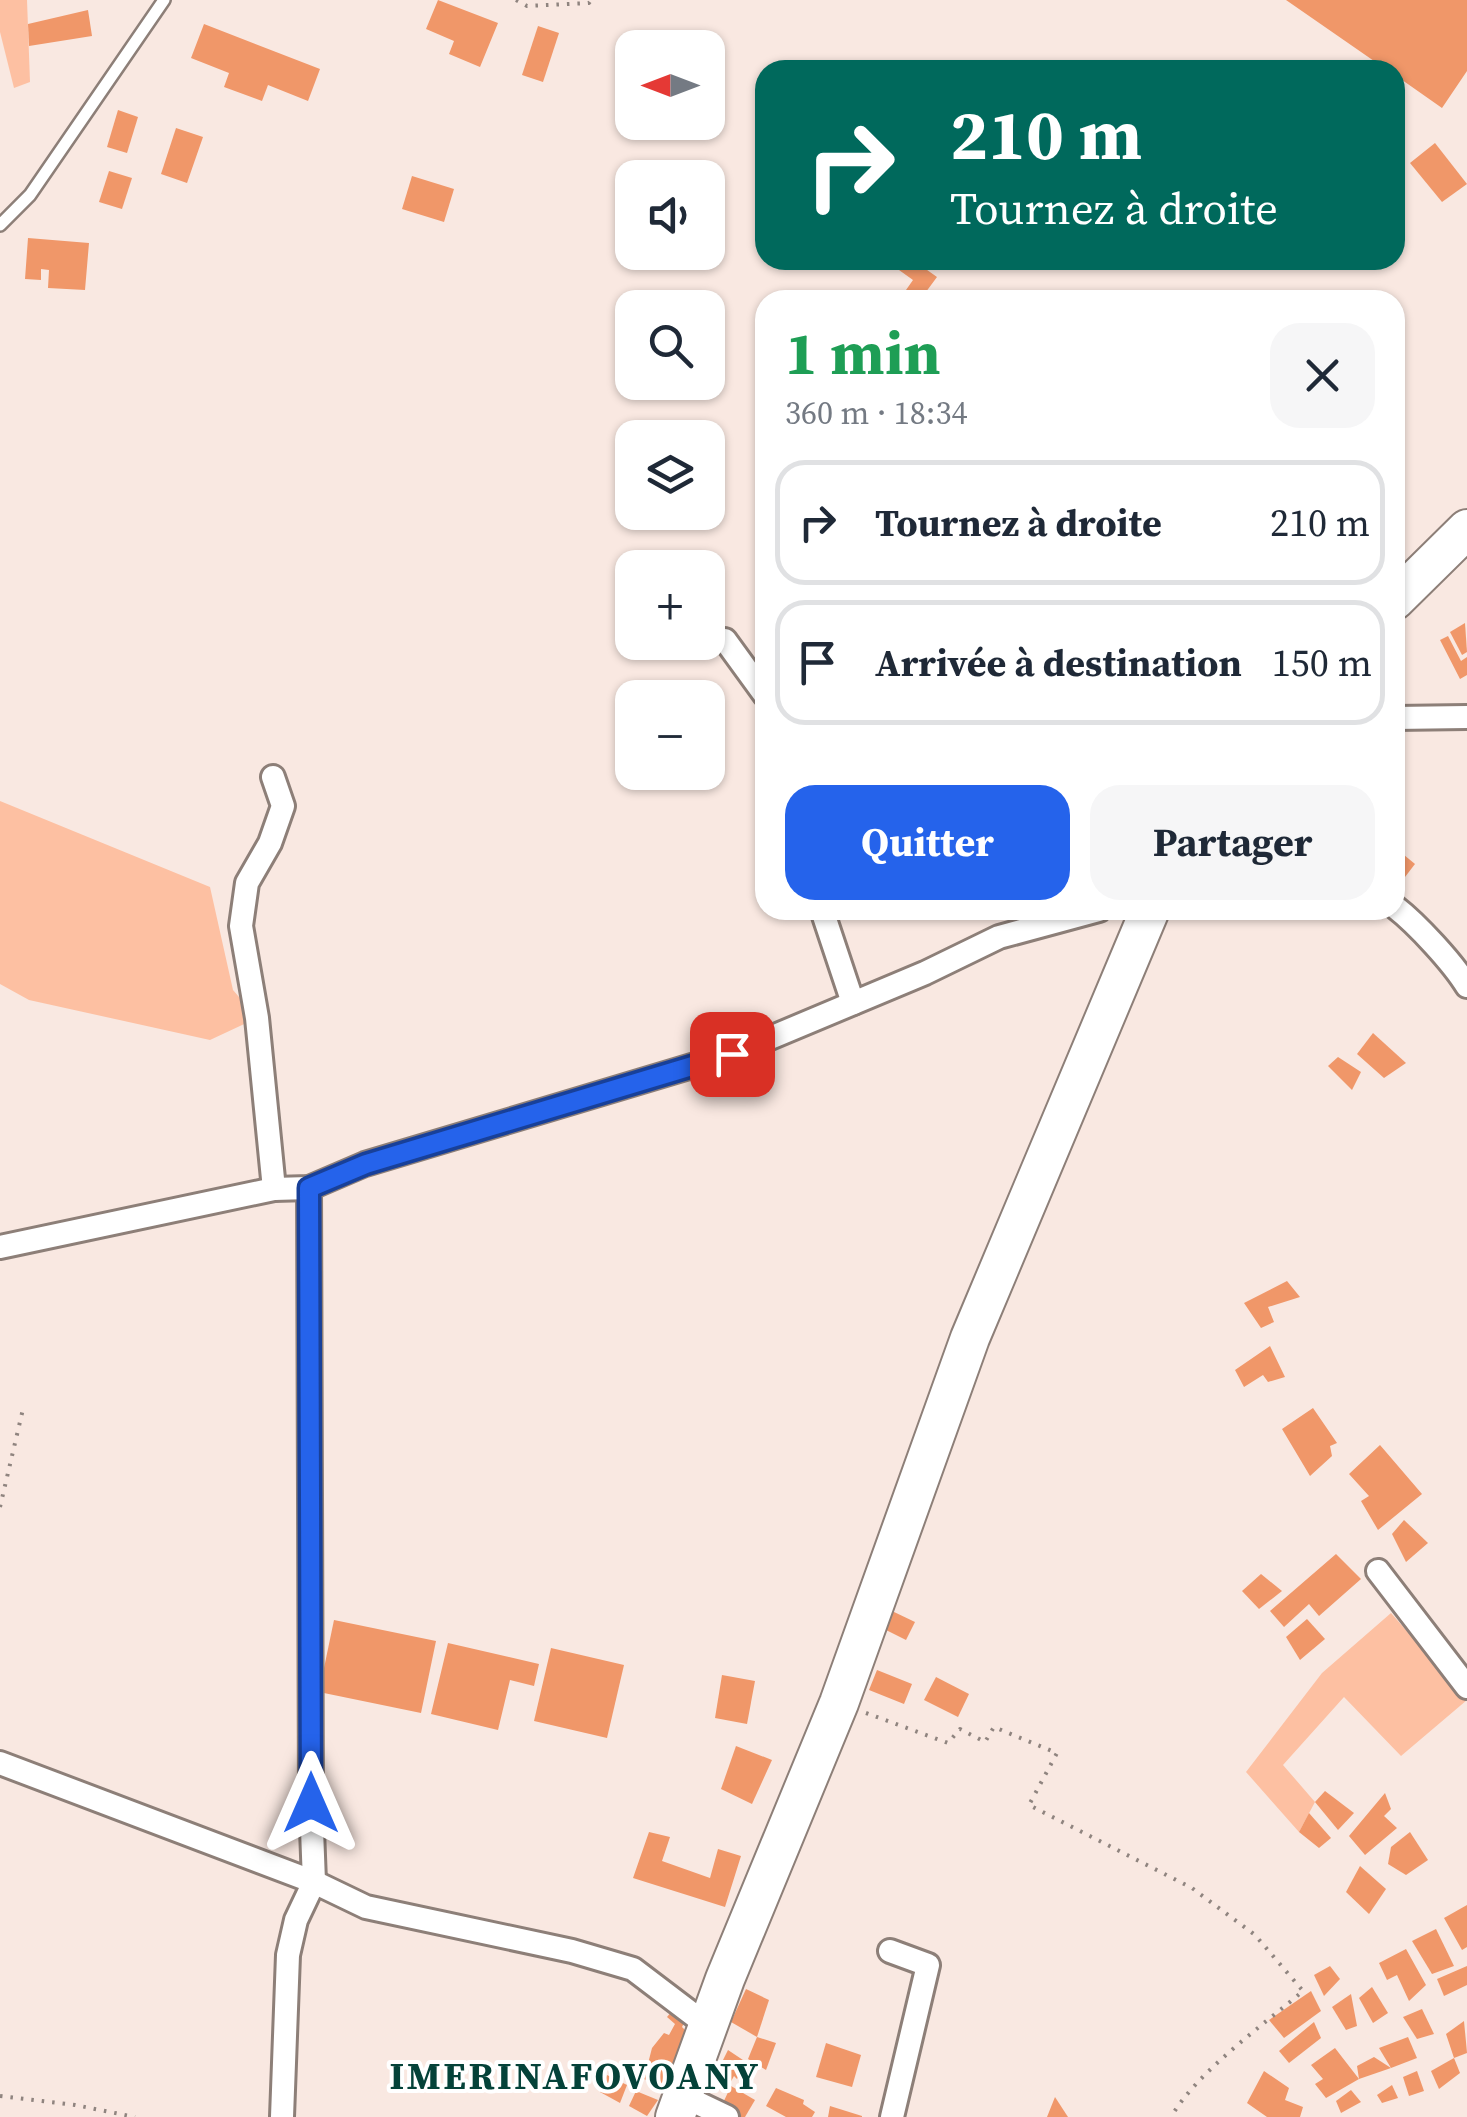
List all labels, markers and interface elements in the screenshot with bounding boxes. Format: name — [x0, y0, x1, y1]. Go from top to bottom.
north arrow — [615, 30, 725, 140]
map controls — [615, 30, 725, 790]
text: 210 m — [950, 86, 1142, 182]
icon: right — [785, 100, 915, 230]
button: sound — [615, 160, 725, 270]
text: Tournez à droite — [950, 177, 1278, 239]
button: search — [615, 290, 725, 400]
text: 1 min — [785, 312, 941, 394]
button: close — [1270, 323, 1375, 428]
text: 360 m · 18:34 — [785, 391, 967, 435]
button: layers — [615, 420, 725, 530]
icon: right — [790, 495, 845, 550]
text: Tournez à droite — [875, 497, 1162, 549]
text: 210 m — [1270, 497, 1370, 549]
button: + — [615, 550, 725, 660]
icon: arrive — [790, 635, 845, 690]
text: Arrivée à destination — [875, 637, 1242, 689]
text: 150 m — [1272, 637, 1372, 689]
button: − — [615, 680, 725, 790]
button: Quitter — [785, 785, 1070, 900]
button: Partager — [1090, 785, 1375, 900]
pin — [690, 1012, 775, 1097]
icon: arrive — [705, 1027, 760, 1082]
position arrow — [259, 1751, 363, 1855]
district label: IMERINAFOVOANY — [390, 2050, 760, 2102]

